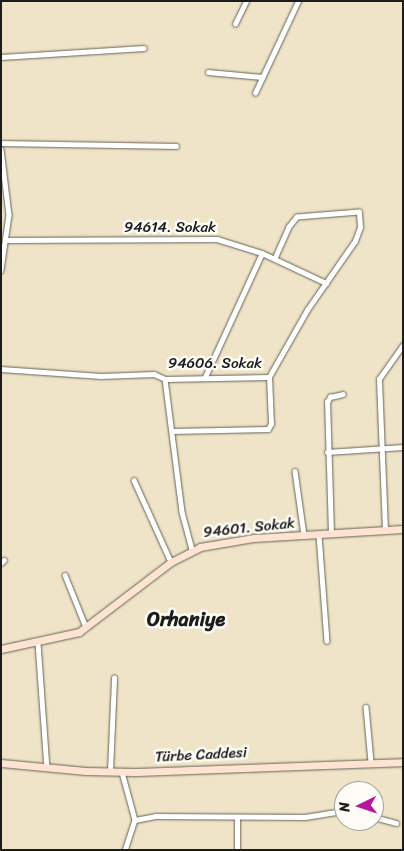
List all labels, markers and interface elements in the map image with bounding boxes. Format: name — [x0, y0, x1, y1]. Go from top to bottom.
street label: 94614. Sokak — [124, 219, 216, 237]
street label: 94606. Sokak — [168, 355, 262, 373]
street label: 94601. Sokak — [202, 514, 296, 542]
district label: Orhaniye — [147, 607, 225, 631]
street label: Türbe Caddesi — [155, 744, 247, 766]
north arrow — [334, 781, 384, 831]
text: N — [332, 801, 357, 813]

